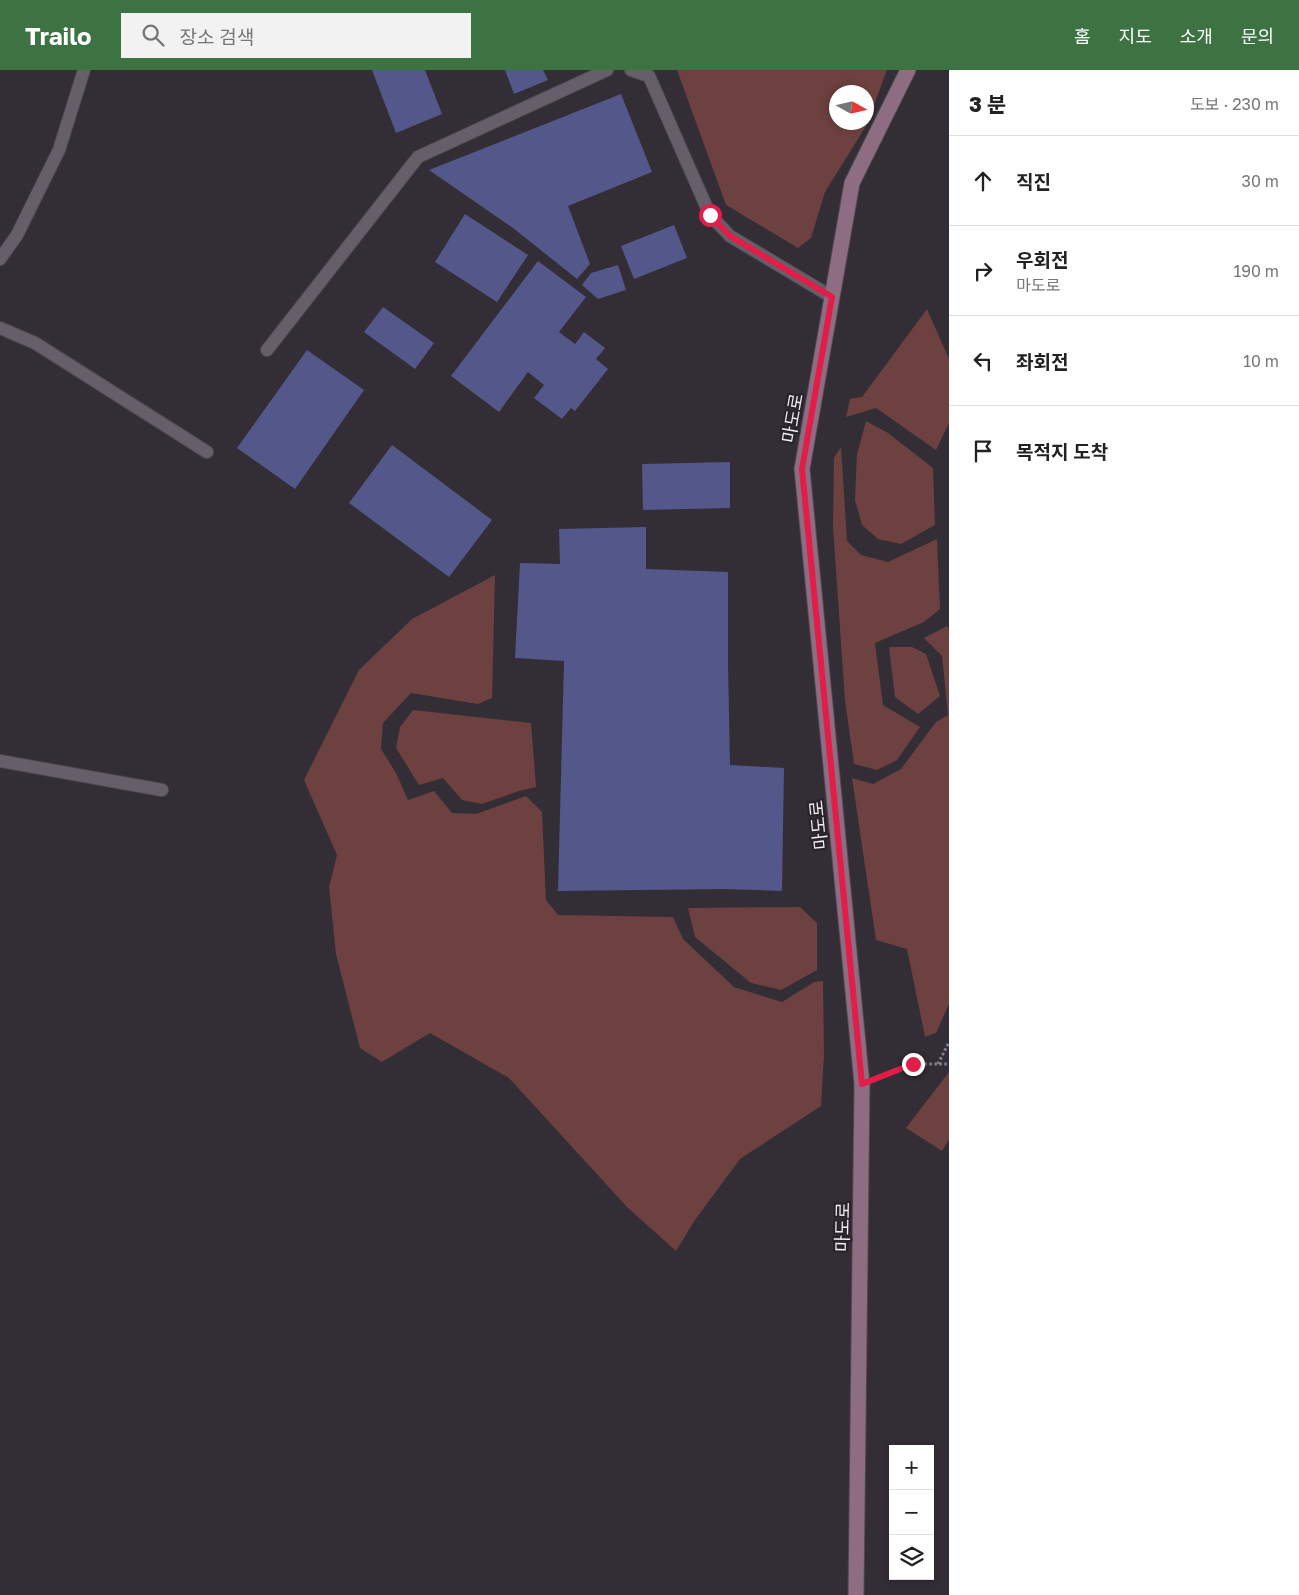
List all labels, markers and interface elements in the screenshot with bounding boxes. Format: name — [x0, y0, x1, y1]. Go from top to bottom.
search box — [121, 13, 471, 58]
text: Trailo — [25, 21, 91, 50]
icon: search — [139, 21, 167, 49]
text: 장소 검색 — [179, 25, 254, 48]
text: 홈 — [1074, 25, 1091, 47]
text: 지도 — [1119, 25, 1152, 47]
text: 소개 — [1180, 25, 1213, 47]
text: 문의 — [1241, 25, 1274, 47]
north arrow — [829, 85, 874, 130]
text: 3 분 — [969, 91, 1006, 117]
text: 도보 · 230 m — [1190, 94, 1279, 114]
icon: ahead — [969, 167, 997, 195]
text: 직진 — [1016, 170, 1051, 193]
text: 30 m — [1242, 171, 1279, 191]
route start — [699, 204, 722, 227]
text: 우회전 — [1016, 248, 1068, 271]
icon: right — [969, 257, 997, 285]
text: 190 m — [1233, 261, 1279, 281]
text: 마도로 — [1016, 275, 1060, 295]
icon: left — [969, 347, 997, 375]
text: 좌회전 — [1016, 350, 1068, 373]
text: 10 m — [1243, 351, 1279, 371]
street label: 마도로 — [777, 392, 807, 444]
icon: arrive — [969, 437, 997, 465]
text: 목적지 도착 — [1016, 440, 1108, 463]
street label: 마도로 — [804, 799, 832, 851]
route end — [902, 1053, 925, 1076]
street label: 마도로 — [831, 1202, 853, 1252]
map controls — [889, 1445, 934, 1580]
button: + — [889, 1445, 934, 1490]
button: − — [889, 1490, 934, 1535]
button: layers — [889, 1535, 934, 1580]

